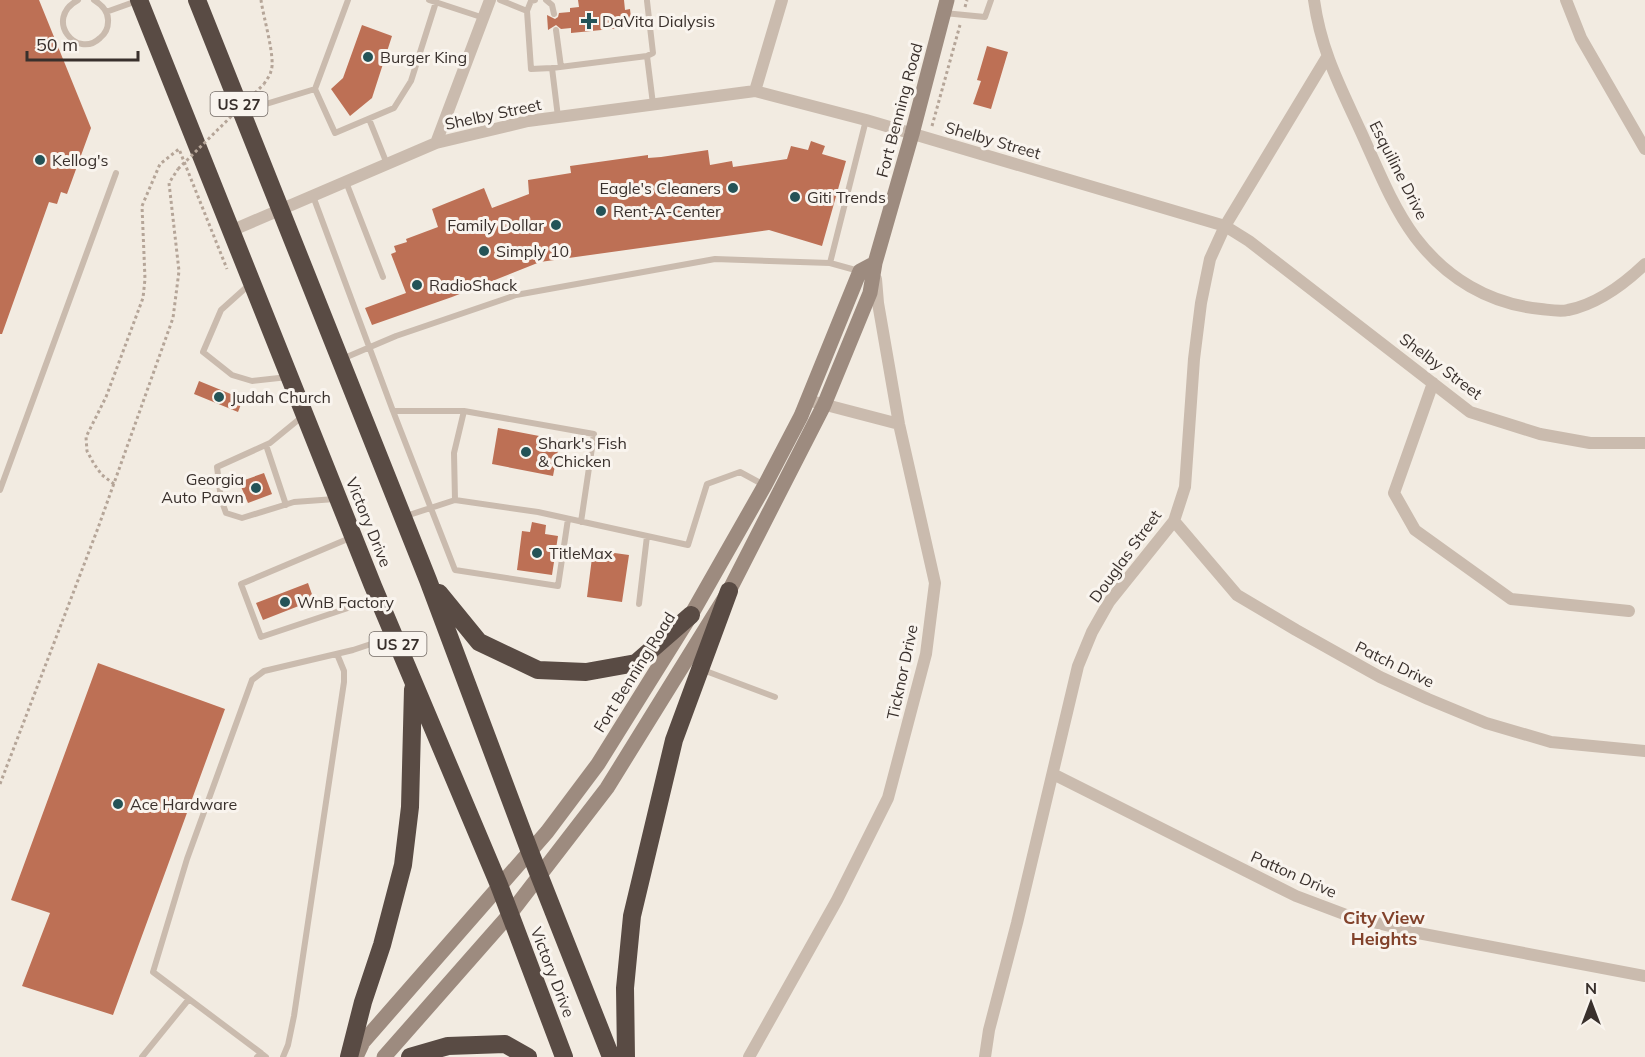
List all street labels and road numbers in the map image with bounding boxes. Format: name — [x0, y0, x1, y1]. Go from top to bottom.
street label: Fort Benning Road — [871, 41, 927, 179]
road number: US 27 — [210, 92, 268, 116]
street label: Shelby Street — [443, 94, 544, 134]
street label: Shelby Street — [943, 117, 1043, 163]
street label: Esquiline Drive — [1365, 117, 1433, 223]
street label: Shelby Street — [1396, 328, 1487, 404]
street label: Victory Drive — [342, 474, 396, 570]
street label: Douglas Street — [1085, 505, 1166, 606]
street label: Fort Benning Road — [589, 608, 679, 736]
street label: Ticknor Drive — [882, 623, 922, 721]
road number: US 27 — [370, 632, 426, 656]
street label: Patch Drive — [1352, 636, 1438, 692]
street label: Patton Drive — [1248, 846, 1340, 902]
street label: Victory Drive — [527, 924, 579, 1020]

